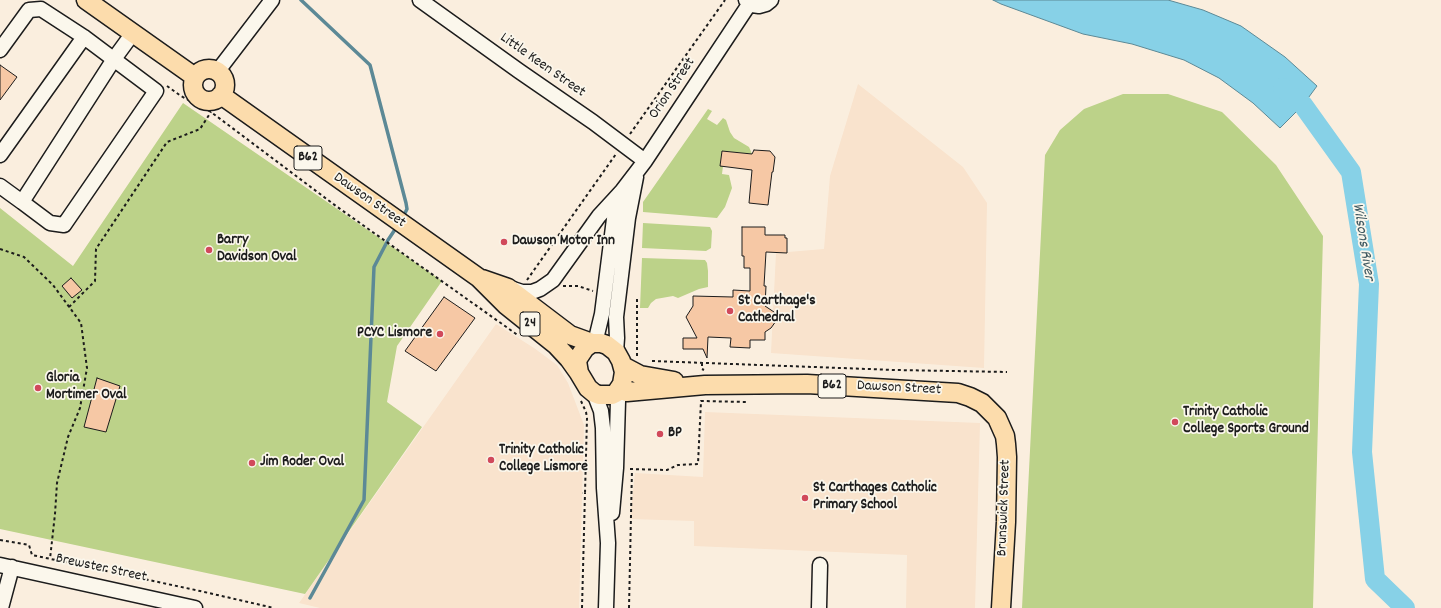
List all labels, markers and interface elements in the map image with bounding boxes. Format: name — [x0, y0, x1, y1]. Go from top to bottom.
street label: Little Keen Street — [496, 30, 588, 102]
street label: Orion Street — [646, 55, 700, 123]
road number: B62 — [294, 146, 322, 170]
street label: Dawson Street — [329, 169, 409, 233]
water label: Wilsons River — [1346, 202, 1378, 282]
place label: Barry Davidson Oval — [217, 232, 297, 267]
place label: Dawson Motor Inn — [512, 233, 615, 251]
marker: Dawson Motor Inn — [499, 237, 509, 247]
marker: Barry Davidson Oval — [204, 245, 214, 255]
place label: St Carthage's Cathedral — [738, 293, 815, 328]
marker: St Carthage's Cathedral — [725, 306, 735, 316]
road number: 24 — [520, 312, 540, 336]
place label: PCYC Lismore — [357, 325, 432, 343]
marker: PCYC Lismore — [435, 329, 445, 339]
place label: Gloria Mortimer Oval — [46, 370, 127, 405]
road number: B62 — [818, 374, 846, 398]
street label: Dawson Street — [856, 378, 942, 400]
marker: Gloria Mortimer Oval — [33, 383, 43, 393]
place label: Trinity Catholic College Sports Ground — [1183, 404, 1309, 439]
marker: Trinity Catholic College Sports Ground — [1170, 417, 1180, 427]
place label: BP — [668, 425, 682, 443]
marker: BP — [655, 429, 665, 439]
place label: Trinity Catholic College Lismore — [499, 442, 588, 477]
place label: Jim Roder Oval — [260, 454, 344, 472]
marker: Trinity Catholic College Lismore — [486, 455, 496, 465]
marker: Jim Roder Oval — [247, 458, 257, 468]
street label: Brunswick Street — [994, 459, 1016, 557]
place label: St Carthages Catholic Primary School — [813, 480, 937, 515]
marker: St Carthages Catholic Primary School — [800, 493, 810, 503]
street label: Brewster Street — [54, 551, 148, 587]

